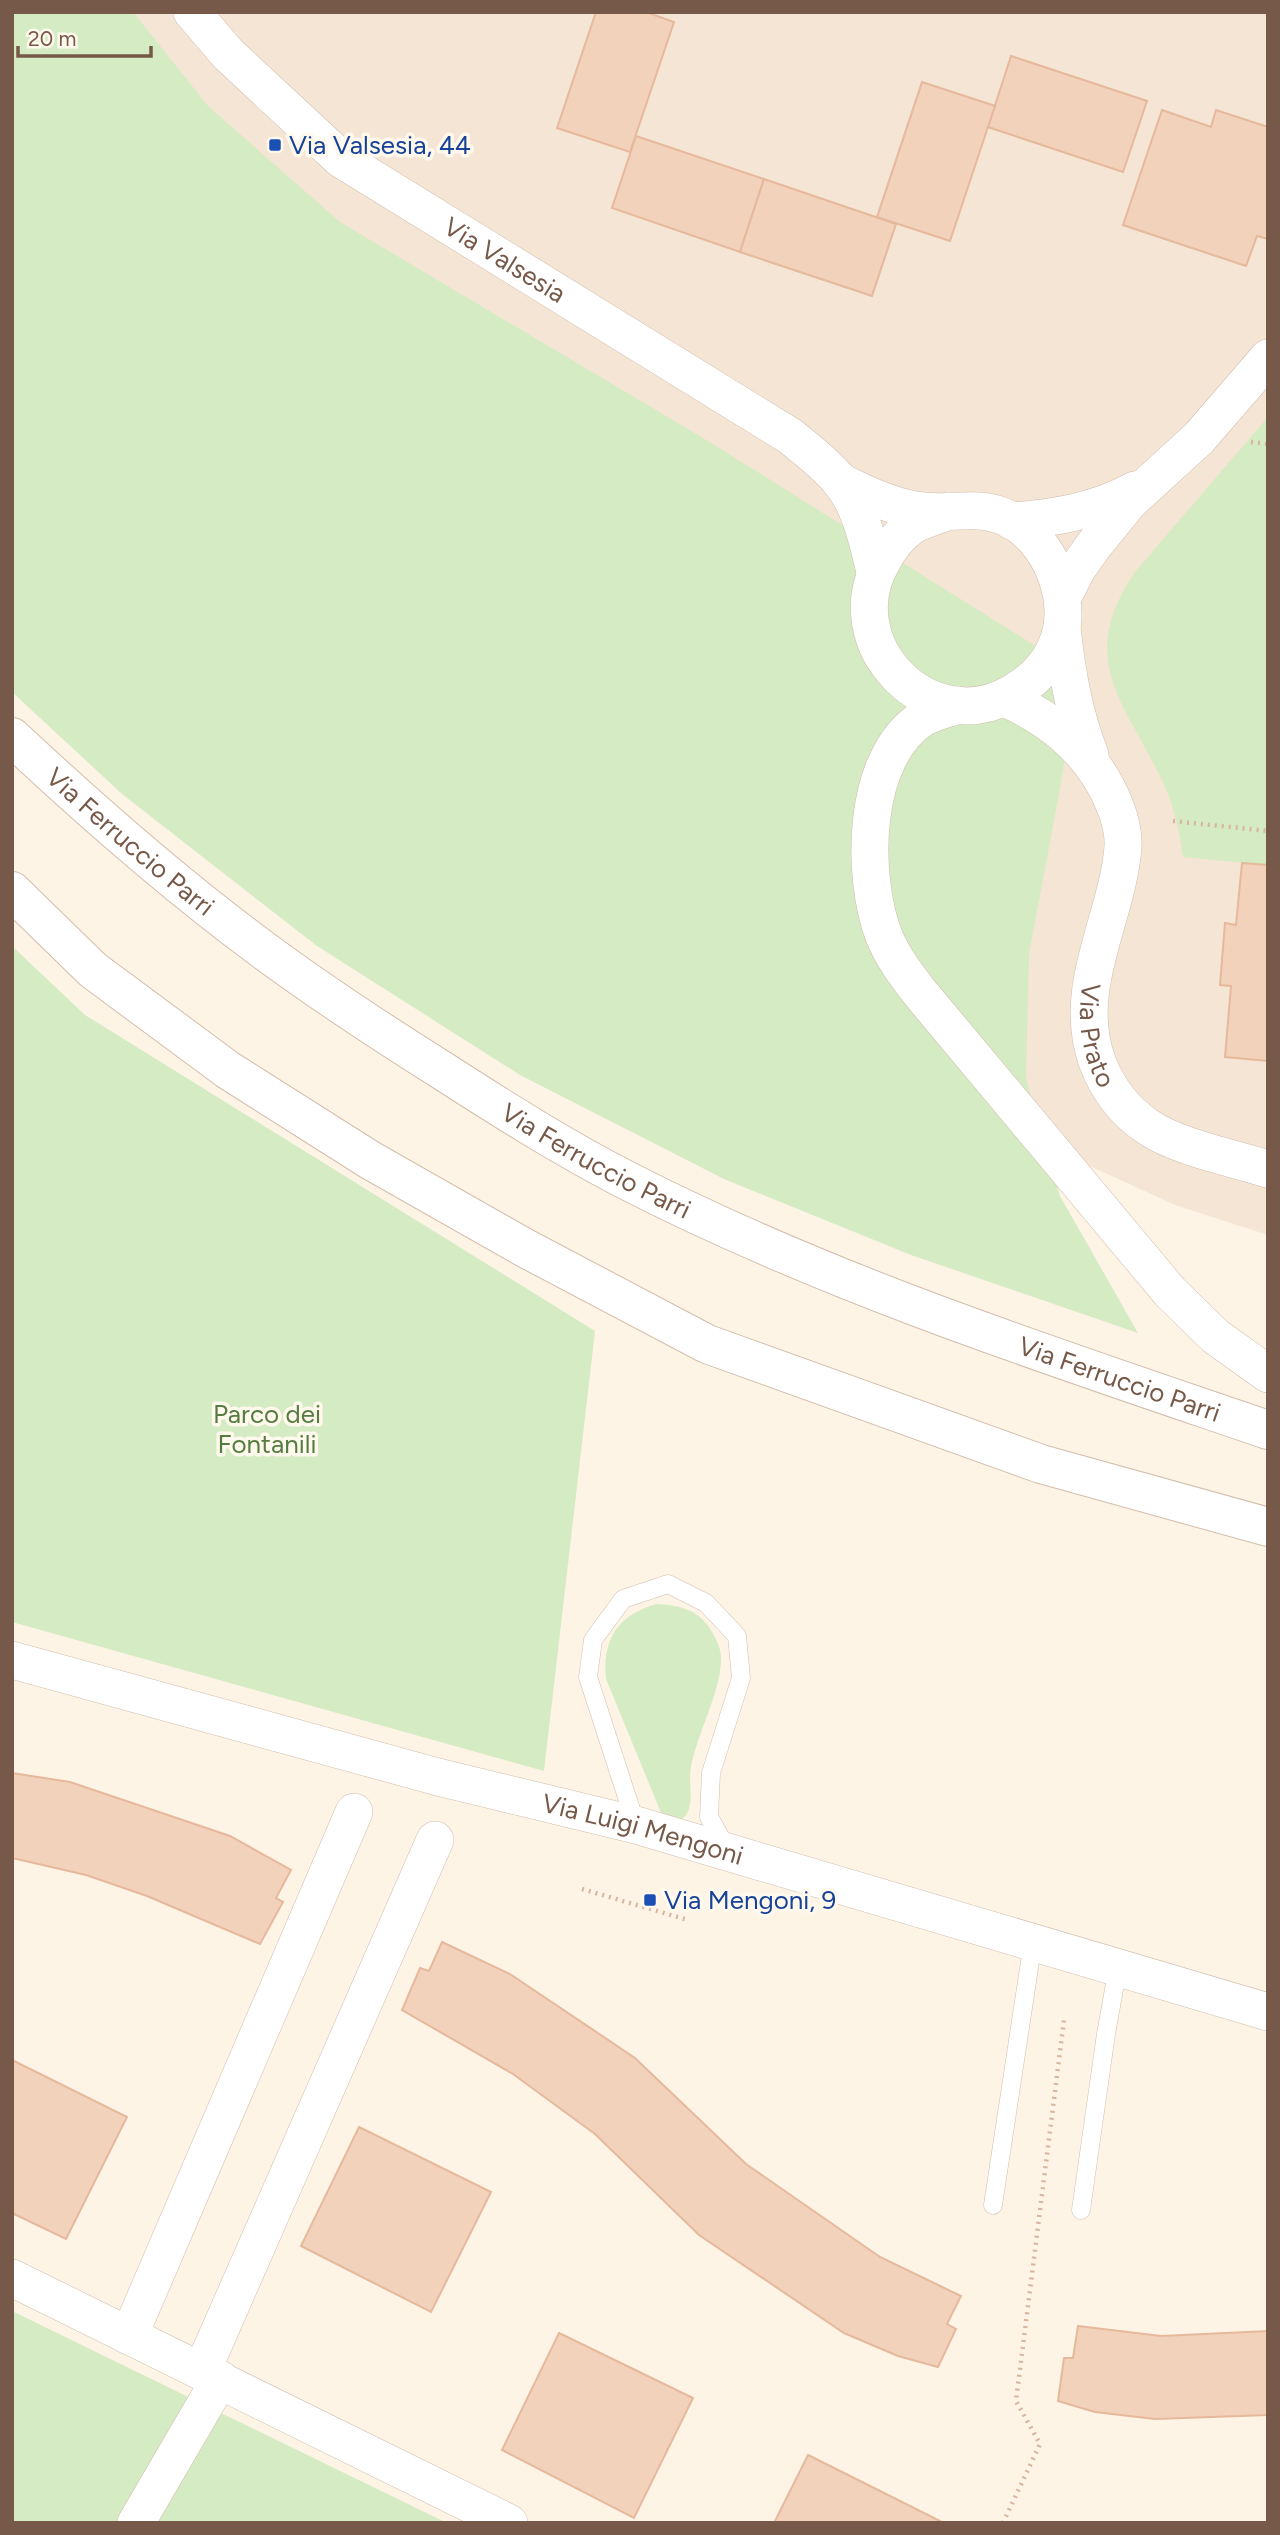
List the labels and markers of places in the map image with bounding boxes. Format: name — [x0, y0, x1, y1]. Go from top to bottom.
place label: Via Valsesia, 44 — [289, 129, 471, 161]
marker: Via Valsesia, 44 — [267, 137, 283, 153]
place label: Via Mengoni, 9 — [664, 1884, 836, 1916]
marker: Via Mengoni, 9 — [642, 1892, 658, 1908]

